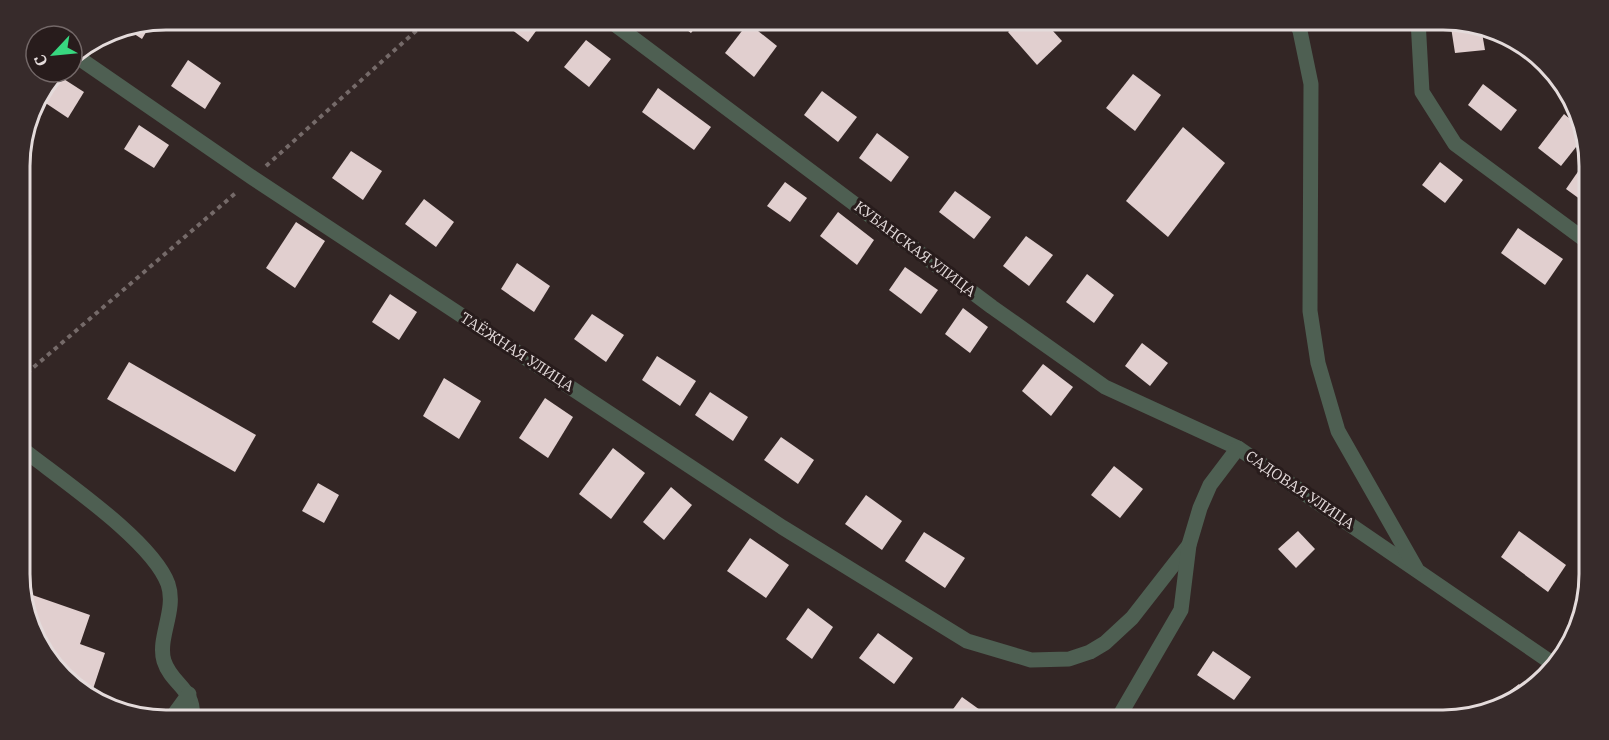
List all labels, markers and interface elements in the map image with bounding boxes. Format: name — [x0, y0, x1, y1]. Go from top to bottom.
north arrow — [24, 24, 84, 84]
text: С — [29, 51, 52, 70]
street label: КУБАНСКАЯ УЛИЦА — [851, 197, 981, 301]
street label: ТАЁЖНАЯ УЛИЦА — [457, 308, 578, 396]
street label: САДОВАЯ УЛИЦА — [1242, 446, 1359, 533]

